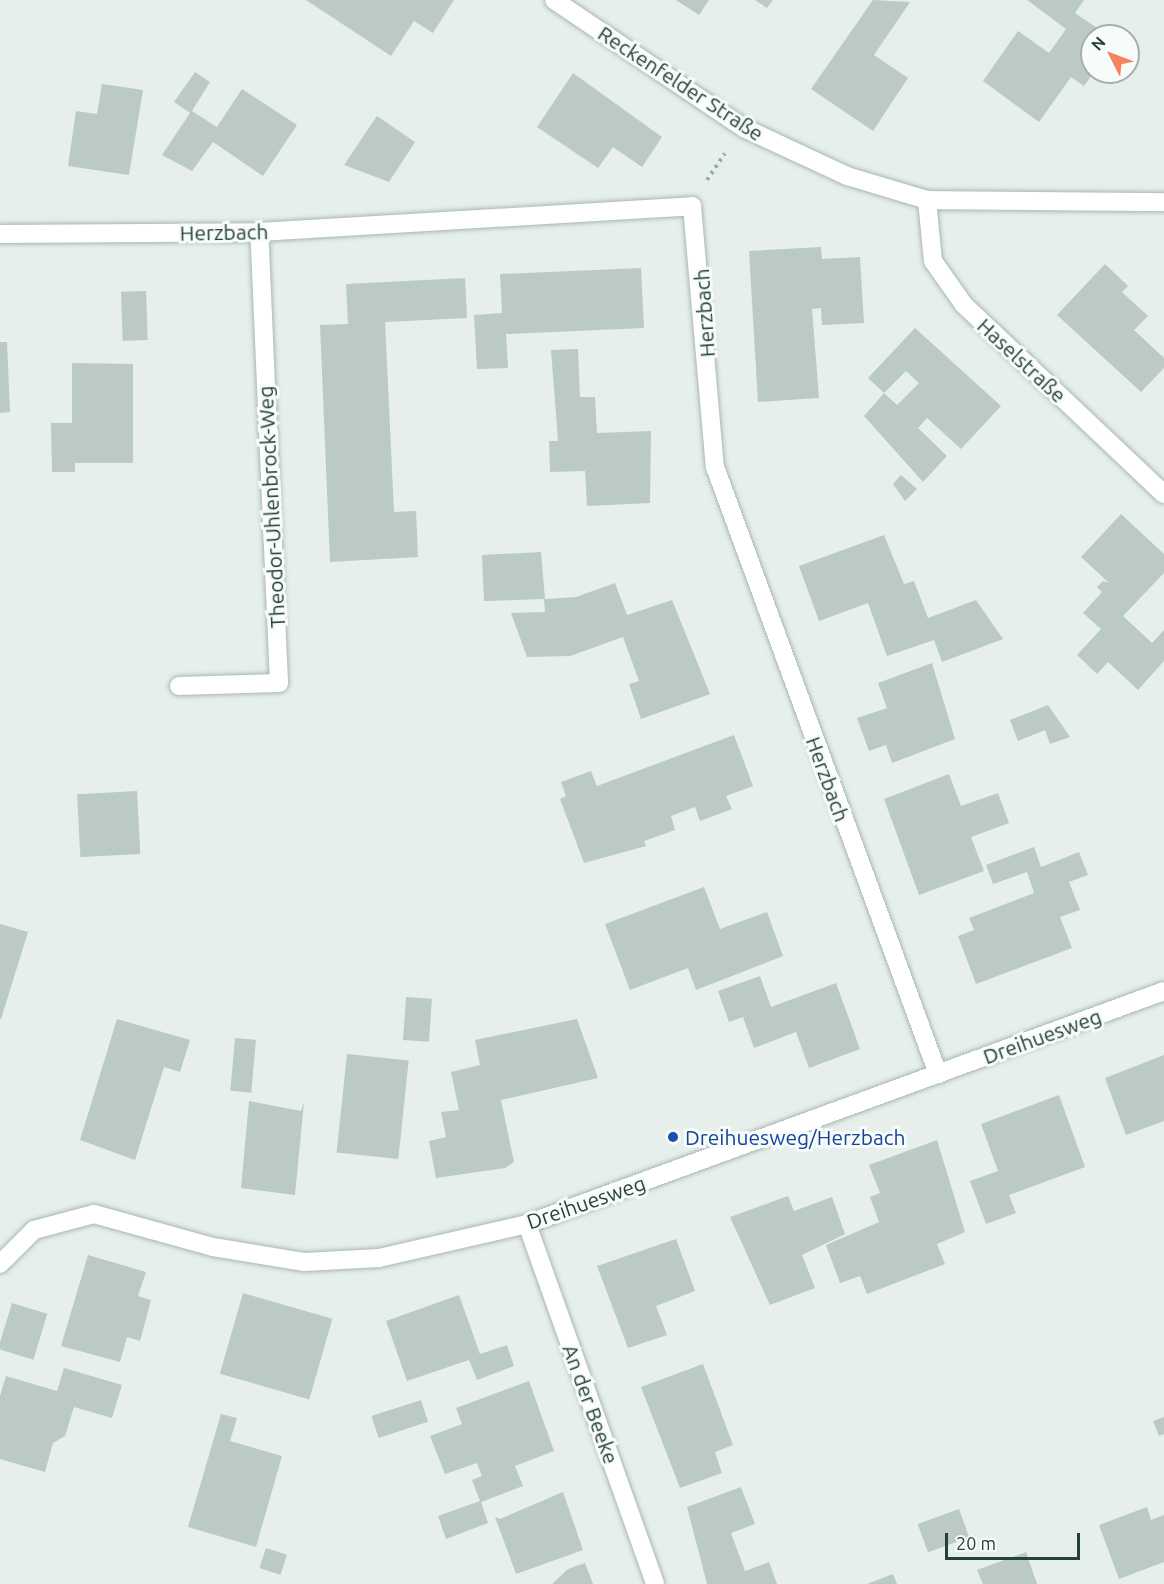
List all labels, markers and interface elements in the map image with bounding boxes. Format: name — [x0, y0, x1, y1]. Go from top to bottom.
street label: Reckenfelder Straße — [594, 20, 768, 146]
north arrow — [1080, 24, 1140, 84]
text: N — [1087, 33, 1109, 54]
street label: Herzbach — [179, 219, 269, 245]
street label: Herzbach — [688, 268, 720, 358]
street label: Haselstraße — [972, 313, 1072, 407]
street label: Theodor-Uhlenbrock-Weg — [252, 385, 290, 629]
street label: Herzbach — [801, 733, 855, 825]
street label: Dreihuesweg — [979, 1003, 1105, 1069]
place label: Dreihuesweg/Herzbach — [685, 1124, 906, 1150]
marker: Dreihuesweg/Herzbach — [666, 1130, 680, 1144]
street label: Dreihuesweg — [523, 1170, 649, 1234]
street label: An der Beeke — [558, 1341, 624, 1467]
scale bar — [948, 1521, 1083, 1559]
text: 20 m — [956, 1533, 996, 1553]

